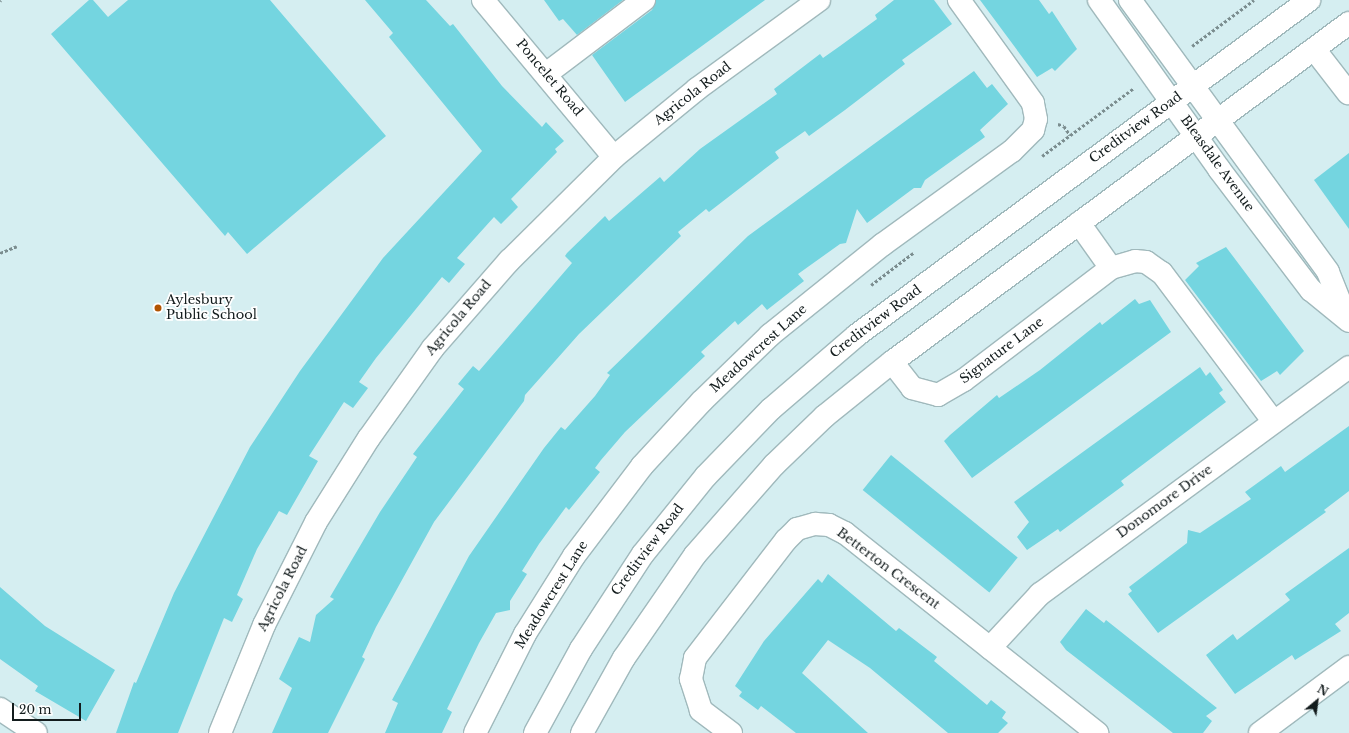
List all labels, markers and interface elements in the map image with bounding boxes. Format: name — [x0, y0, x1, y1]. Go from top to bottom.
street label: Poncelet Road — [512, 36, 586, 120]
street label: Agricola Road — [651, 59, 735, 129]
street label: Creditview Road — [1086, 89, 1186, 167]
street label: Bleasdale Avenue — [1177, 113, 1257, 215]
street label: Agricola Road — [423, 277, 495, 359]
street label: Creditview Road — [827, 282, 925, 362]
place label: Aylesbury Public School — [166, 293, 257, 324]
street label: Meadowcrest Lane — [708, 302, 810, 396]
marker: Aylesbury Public School — [153, 303, 163, 313]
street label: Signature Lane — [957, 314, 1047, 388]
street label: Donomore Drive — [1114, 462, 1216, 542]
street label: Creditview Road — [608, 501, 688, 599]
street label: Betterton Crescent — [833, 525, 943, 613]
street label: Meadowcrest Lane — [512, 538, 592, 652]
street label: Agricola Road — [255, 544, 311, 634]
north arrow — [1297, 681, 1337, 721]
text: N — [1315, 682, 1331, 699]
scale bar — [14, 695, 83, 721]
text: 20 m — [19, 702, 51, 717]

